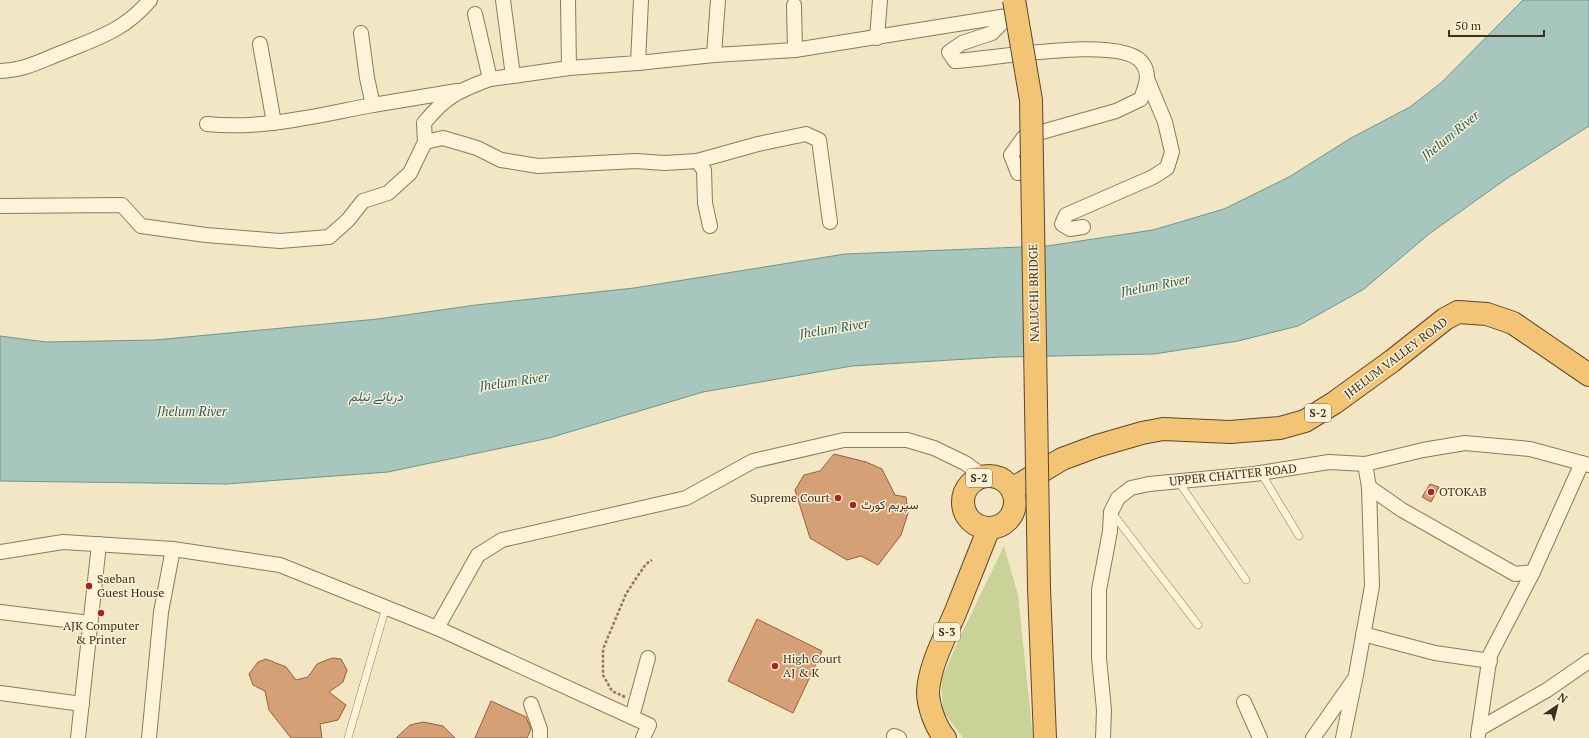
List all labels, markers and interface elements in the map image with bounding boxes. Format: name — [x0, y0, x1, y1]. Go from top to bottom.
scale bar — [1449, 12, 1544, 38]
text: 50 m — [1455, 18, 1482, 33]
water label: Jhelum River — [1416, 105, 1484, 165]
street label: NALUCHI BRIDGE — [1025, 244, 1042, 342]
water label: Jhelum River — [1118, 269, 1192, 301]
water label: Jhelum River — [797, 313, 871, 343]
street label: JHELUM VALLEY ROAD — [1341, 314, 1450, 401]
water label: Jhelum River — [477, 367, 551, 395]
water label: دریائے نیلم — [348, 387, 404, 406]
water label: Jhelum River — [156, 402, 228, 420]
road number: S-2 — [1305, 404, 1331, 422]
street label: UPPER CHATTER ROAD — [1168, 460, 1297, 489]
road number: S-2 — [966, 469, 992, 487]
place label: OTOKAB — [1439, 484, 1487, 499]
marker: OTOKAB — [1426, 487, 1436, 497]
place label: Supreme Court — [750, 490, 831, 505]
marker: Supreme Court — [833, 493, 843, 503]
place label: سپریم کورٹ — [861, 497, 918, 513]
marker: سپریم کورٹ — [848, 500, 858, 510]
place label: Saeban Guest House — [97, 571, 164, 600]
marker: Saeban Guest House — [84, 581, 94, 591]
marker: AJK Computer & Printer — [96, 608, 106, 618]
place label: AJK Computer & Printer — [63, 618, 139, 647]
road number: S-3 — [934, 623, 960, 641]
place label: High Court AJ & K — [783, 651, 842, 680]
marker: High Court AJ & K — [770, 661, 780, 671]
north arrow — [1537, 686, 1577, 726]
text: N — [1555, 690, 1571, 706]

